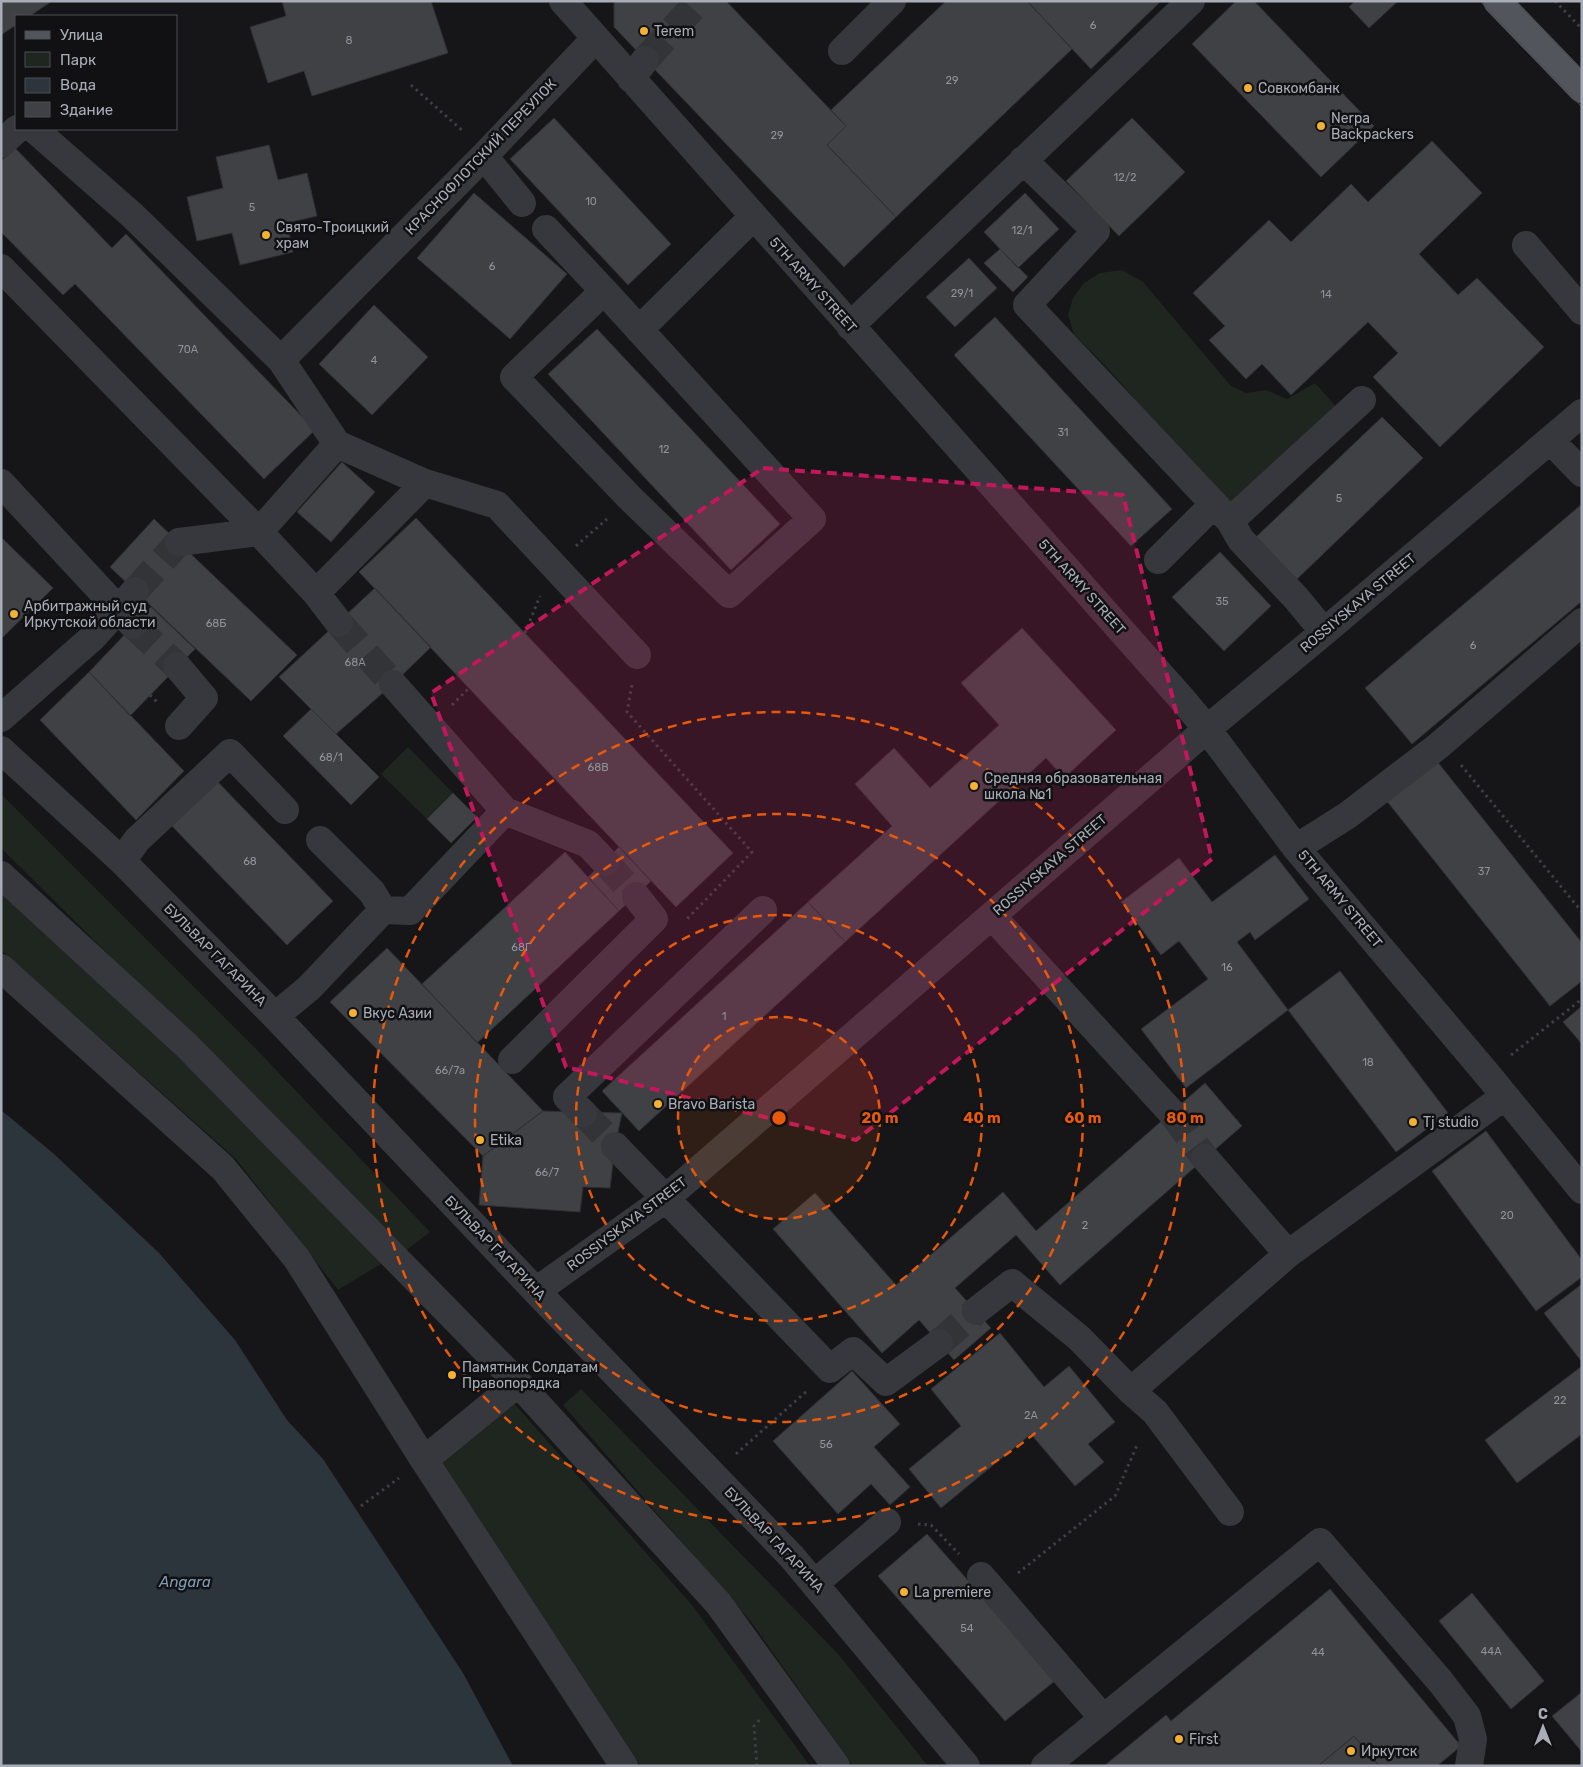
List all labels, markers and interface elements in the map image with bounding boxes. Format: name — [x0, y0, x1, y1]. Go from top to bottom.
legend — [15, 15, 178, 130]
house number: 6 — [1090, 19, 1097, 32]
place label: Terem — [654, 23, 694, 40]
marker: Terem — [638, 25, 650, 37]
text: Улица — [60, 26, 103, 44]
house number: 8 — [346, 34, 353, 47]
text: Парк — [60, 51, 96, 69]
house number: 29 — [946, 74, 958, 87]
street label: КРАСНОФЛОТСКИЙ ПЕРЕУЛОК — [401, 75, 560, 238]
text: Вода — [60, 76, 96, 94]
place label: Совкомбанк — [1258, 80, 1340, 97]
marker: Совкомбанк — [1242, 82, 1254, 94]
text: Здание — [60, 101, 113, 119]
place label: Nerpa Backpackers — [1331, 110, 1414, 143]
marker: Nerpa Backpackers — [1315, 120, 1327, 132]
house number: 29 — [771, 129, 783, 142]
house number: 12/2 — [1114, 171, 1136, 184]
house number: 10 — [585, 195, 597, 208]
house number: 5 — [249, 201, 256, 214]
place label: Свято-Троицкий храм — [276, 219, 389, 252]
house number: 12/1 — [1011, 224, 1033, 237]
marker: Свято-Троицкий храм — [260, 229, 272, 241]
street label: 5TH ARMY STREET — [766, 234, 860, 336]
house number: 6 — [489, 260, 496, 273]
house number: 29/1 — [951, 287, 973, 300]
house number: 14 — [1320, 288, 1332, 301]
house number: 70А — [178, 343, 199, 356]
house number: 4 — [371, 354, 378, 367]
house number: 31 — [1057, 426, 1069, 439]
house number: 12 — [658, 443, 670, 456]
house number: 5 — [1336, 492, 1343, 505]
street label: 5TH ARMY STREET — [1035, 536, 1129, 638]
street label: ROSSIYSKAYA STREET — [1297, 550, 1419, 656]
house number: 35 — [1215, 595, 1229, 608]
place label: Арбитражный суд Иркутской области — [24, 598, 155, 631]
marker: Арбитражный суд Иркутской области — [8, 608, 20, 620]
house number: 68Б — [206, 617, 226, 630]
house number: 6 — [1470, 639, 1477, 652]
house number: 68А — [345, 656, 366, 669]
house number: 68/1 — [319, 751, 343, 764]
house number: 68В — [588, 761, 608, 774]
place label: Средняя образовательная школа №1 — [984, 770, 1162, 803]
marker: Средняя образовательная школа №1 — [968, 780, 980, 792]
street label: ROSSIYSKAYA STREET — [990, 811, 1110, 919]
street label: 5TH ARMY STREET — [1294, 847, 1386, 951]
house number: 68 — [243, 855, 257, 868]
house number: 37 — [1478, 865, 1490, 878]
street label: БУЛЬВАР ГАГАРИНА — [160, 900, 270, 1010]
house number: 68Г — [511, 941, 531, 954]
house number: 16 — [1221, 961, 1233, 974]
place label: Вкус Азии — [363, 1005, 432, 1022]
marker: Вкус Азии — [347, 1007, 359, 1019]
house number: 1 — [722, 1010, 726, 1023]
house number: 18 — [1362, 1056, 1374, 1069]
house number: 66/7а — [435, 1064, 465, 1077]
place label: Bravo Barista — [668, 1096, 755, 1113]
marker: Bravo Barista — [652, 1098, 664, 1110]
centre of rings — [770, 1109, 788, 1127]
text: 20 m — [862, 1109, 898, 1127]
text: 40 m — [963, 1109, 1001, 1127]
text: 60 m — [1065, 1109, 1101, 1127]
text: 80 m — [1166, 1109, 1204, 1127]
place label: Tj studio — [1423, 1114, 1479, 1131]
marker: Tj studio — [1407, 1116, 1419, 1128]
place label: Etika — [490, 1132, 522, 1149]
marker: Etika — [474, 1134, 486, 1146]
house number: 66/7 — [535, 1166, 559, 1179]
street label: ROSSIYSKAYA STREET — [564, 1173, 690, 1275]
street label: БУЛЬВАР ГАГАРИНА — [441, 1192, 550, 1304]
house number: 20 — [1500, 1209, 1514, 1222]
house number: 2 — [1082, 1219, 1088, 1232]
place label: Памятник Солдатам Правопорядка — [462, 1359, 598, 1392]
marker: Памятник Солдатам Правопорядка — [446, 1369, 458, 1381]
house number: 22 — [1554, 1394, 1566, 1407]
house number: 2А — [1024, 1409, 1039, 1422]
house number: 56 — [819, 1438, 833, 1451]
street label: БУЛЬВАР ГАГАРИНА — [721, 1484, 828, 1597]
water label: Angara — [158, 1573, 211, 1591]
place label: La premiere — [914, 1584, 991, 1601]
marker: La premiere — [898, 1586, 910, 1598]
house number: 54 — [960, 1622, 974, 1635]
house number: 44А — [1480, 1645, 1502, 1658]
house number: 44 — [1311, 1646, 1325, 1659]
north arrow — [1518, 1702, 1568, 1752]
text: С — [1538, 1706, 1548, 1723]
place label: First — [1189, 1731, 1219, 1748]
marker: First — [1173, 1733, 1185, 1745]
place label: Иркутск — [1361, 1743, 1418, 1760]
marker: Иркутск — [1345, 1745, 1357, 1757]

